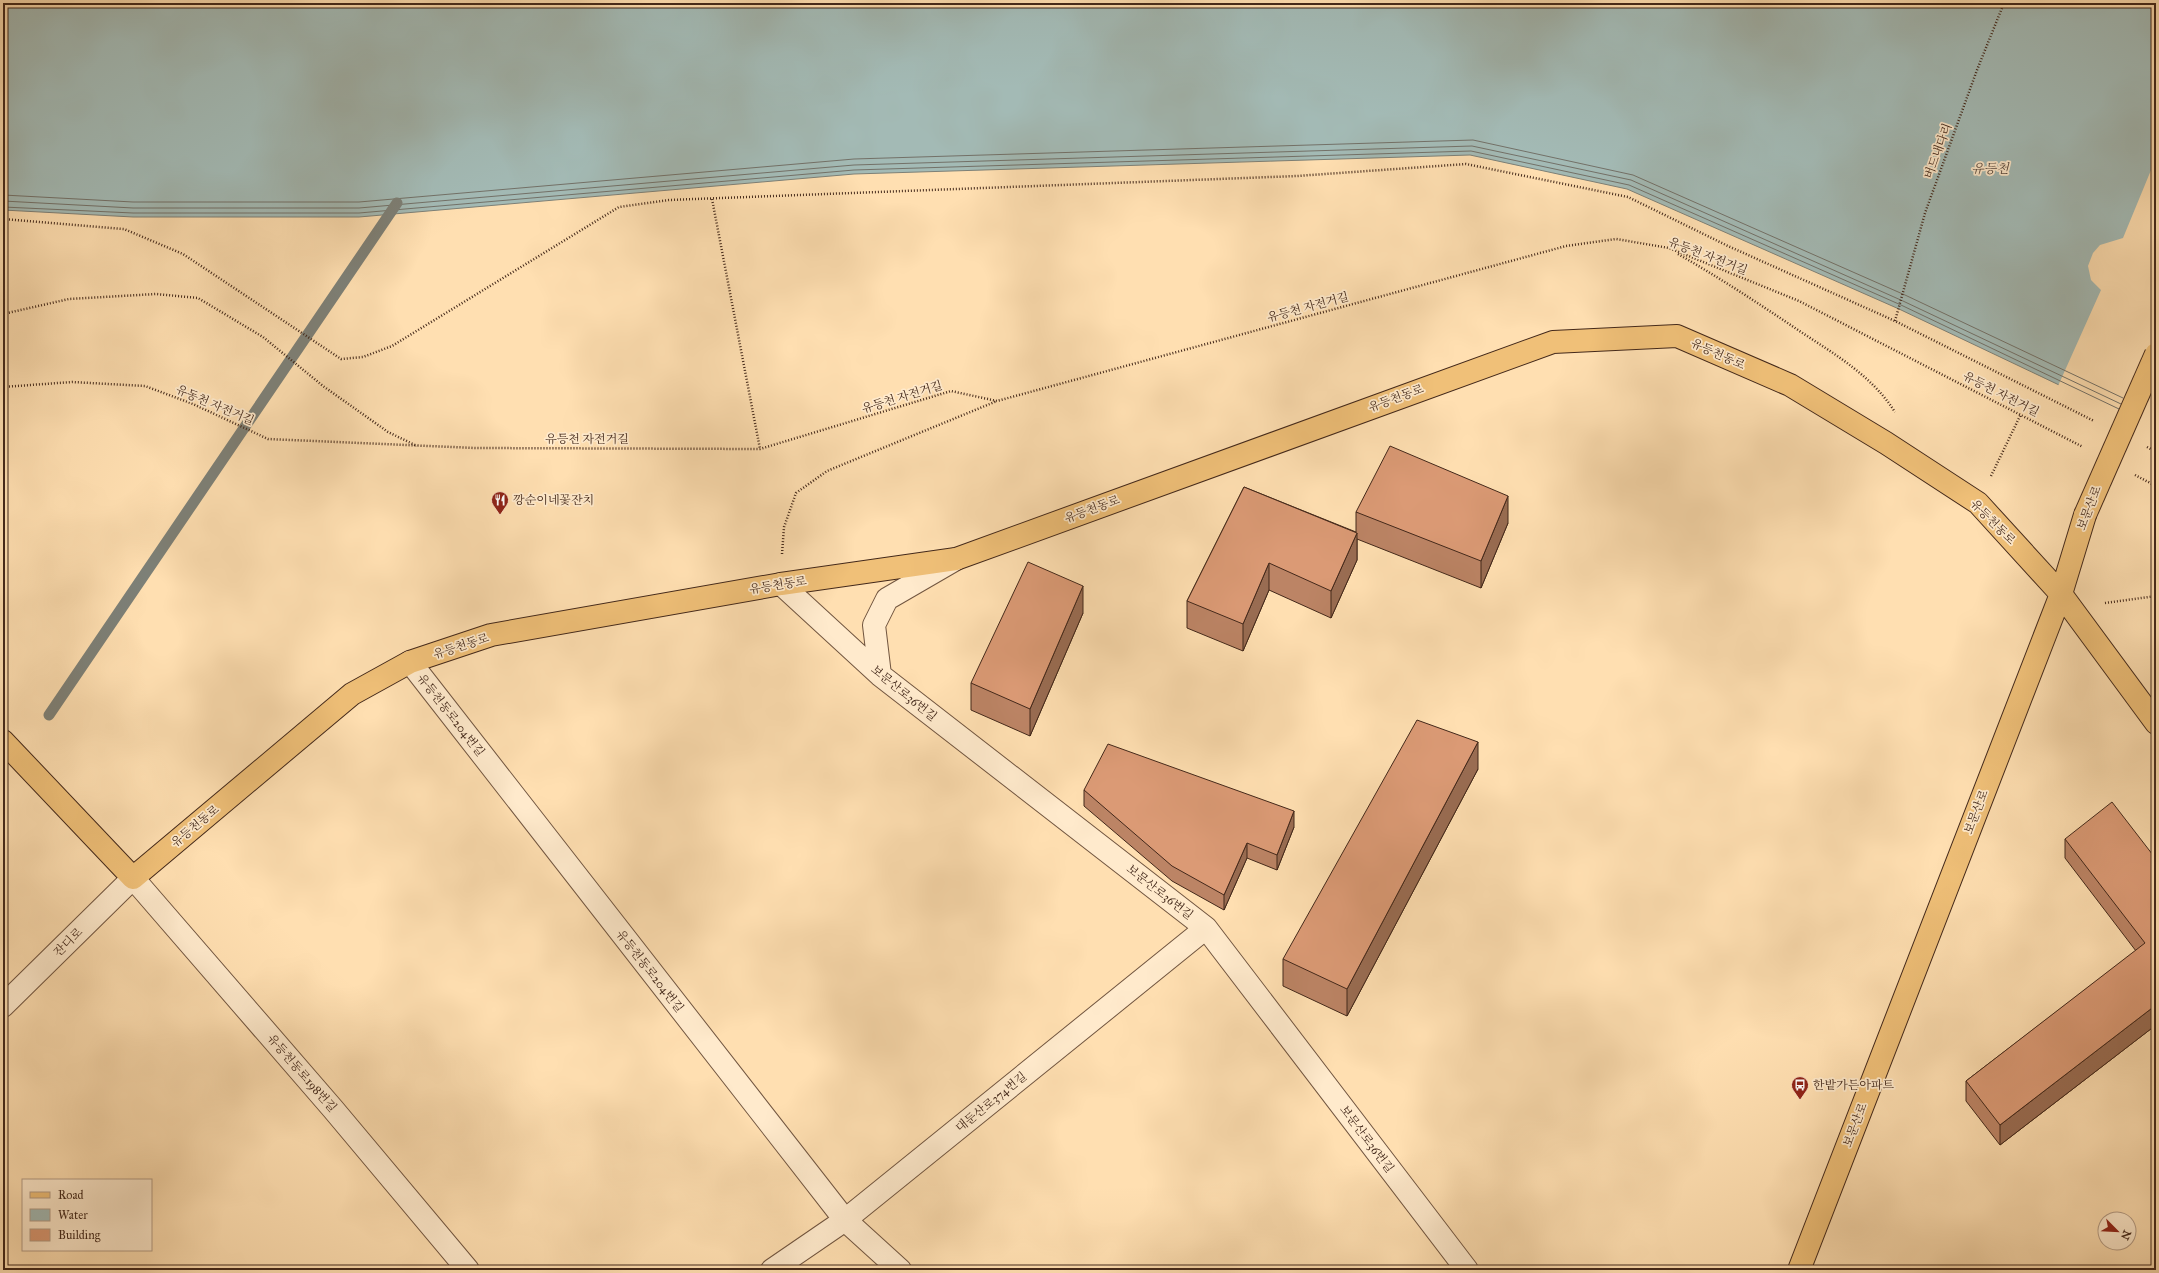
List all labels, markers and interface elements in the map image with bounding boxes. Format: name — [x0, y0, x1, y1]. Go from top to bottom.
street label: 버드내다리 — [1922, 121, 1954, 181]
water label: 유등천 — [1971, 161, 2010, 177]
street label: 유등천 자전거길 — [1666, 234, 1750, 278]
street label: 유등천 자전거길 — [1266, 289, 1350, 325]
street label: 유등천동로 — [1689, 336, 1748, 372]
street label: 유등천 자전거길 — [1961, 369, 2041, 419]
street label: 유등천 자전거길 — [860, 378, 944, 416]
street label: 유등천동로 — [1366, 381, 1426, 414]
street label: 유동천 자전거길 — [174, 382, 256, 428]
street label: 유등천 자전거길 — [545, 432, 629, 446]
street label: 보문산로 — [2074, 483, 2104, 532]
restaurant icon: 깡순이네꽃잔치 — [490, 490, 510, 515]
street label: 유등천동로 — [1062, 492, 1122, 525]
place label: 깡순이네꽃잔치 — [513, 493, 594, 507]
street label: 유등천동로 — [1968, 497, 2019, 548]
street label: 유등천동로 — [748, 573, 808, 596]
street label: 유등천동로 — [431, 630, 491, 662]
street label: 보문산로36번길 — [868, 662, 940, 724]
street label: 유등천동로204번길 — [414, 671, 488, 759]
street label: 보문산로 — [1961, 787, 1991, 836]
street label: 유등천동로 — [168, 802, 222, 850]
street label: 보문산로36번길 — [1124, 862, 1196, 922]
street label: 잔디로 — [51, 924, 86, 959]
street label: 유등천동로204번길 — [613, 927, 687, 1015]
street label: 유등천동로198번길 — [264, 1031, 340, 1115]
street label: 대둔산로374번길 — [953, 1069, 1029, 1135]
bus stop icon: 한밭가든아파트 — [1790, 1075, 1810, 1100]
place label: 한밭가든아파트 — [1813, 1078, 1895, 1092]
street label: 보문산로 — [1840, 1100, 1870, 1149]
street label: 보문산로36번길 — [1337, 1103, 1397, 1175]
legend — [22, 1179, 152, 1251]
text: Road — [58, 1188, 84, 1202]
text: Water — [58, 1208, 88, 1222]
north arrow — [2097, 1211, 2137, 1251]
text: Building — [58, 1228, 101, 1243]
text: N — [2118, 1228, 2134, 1242]

